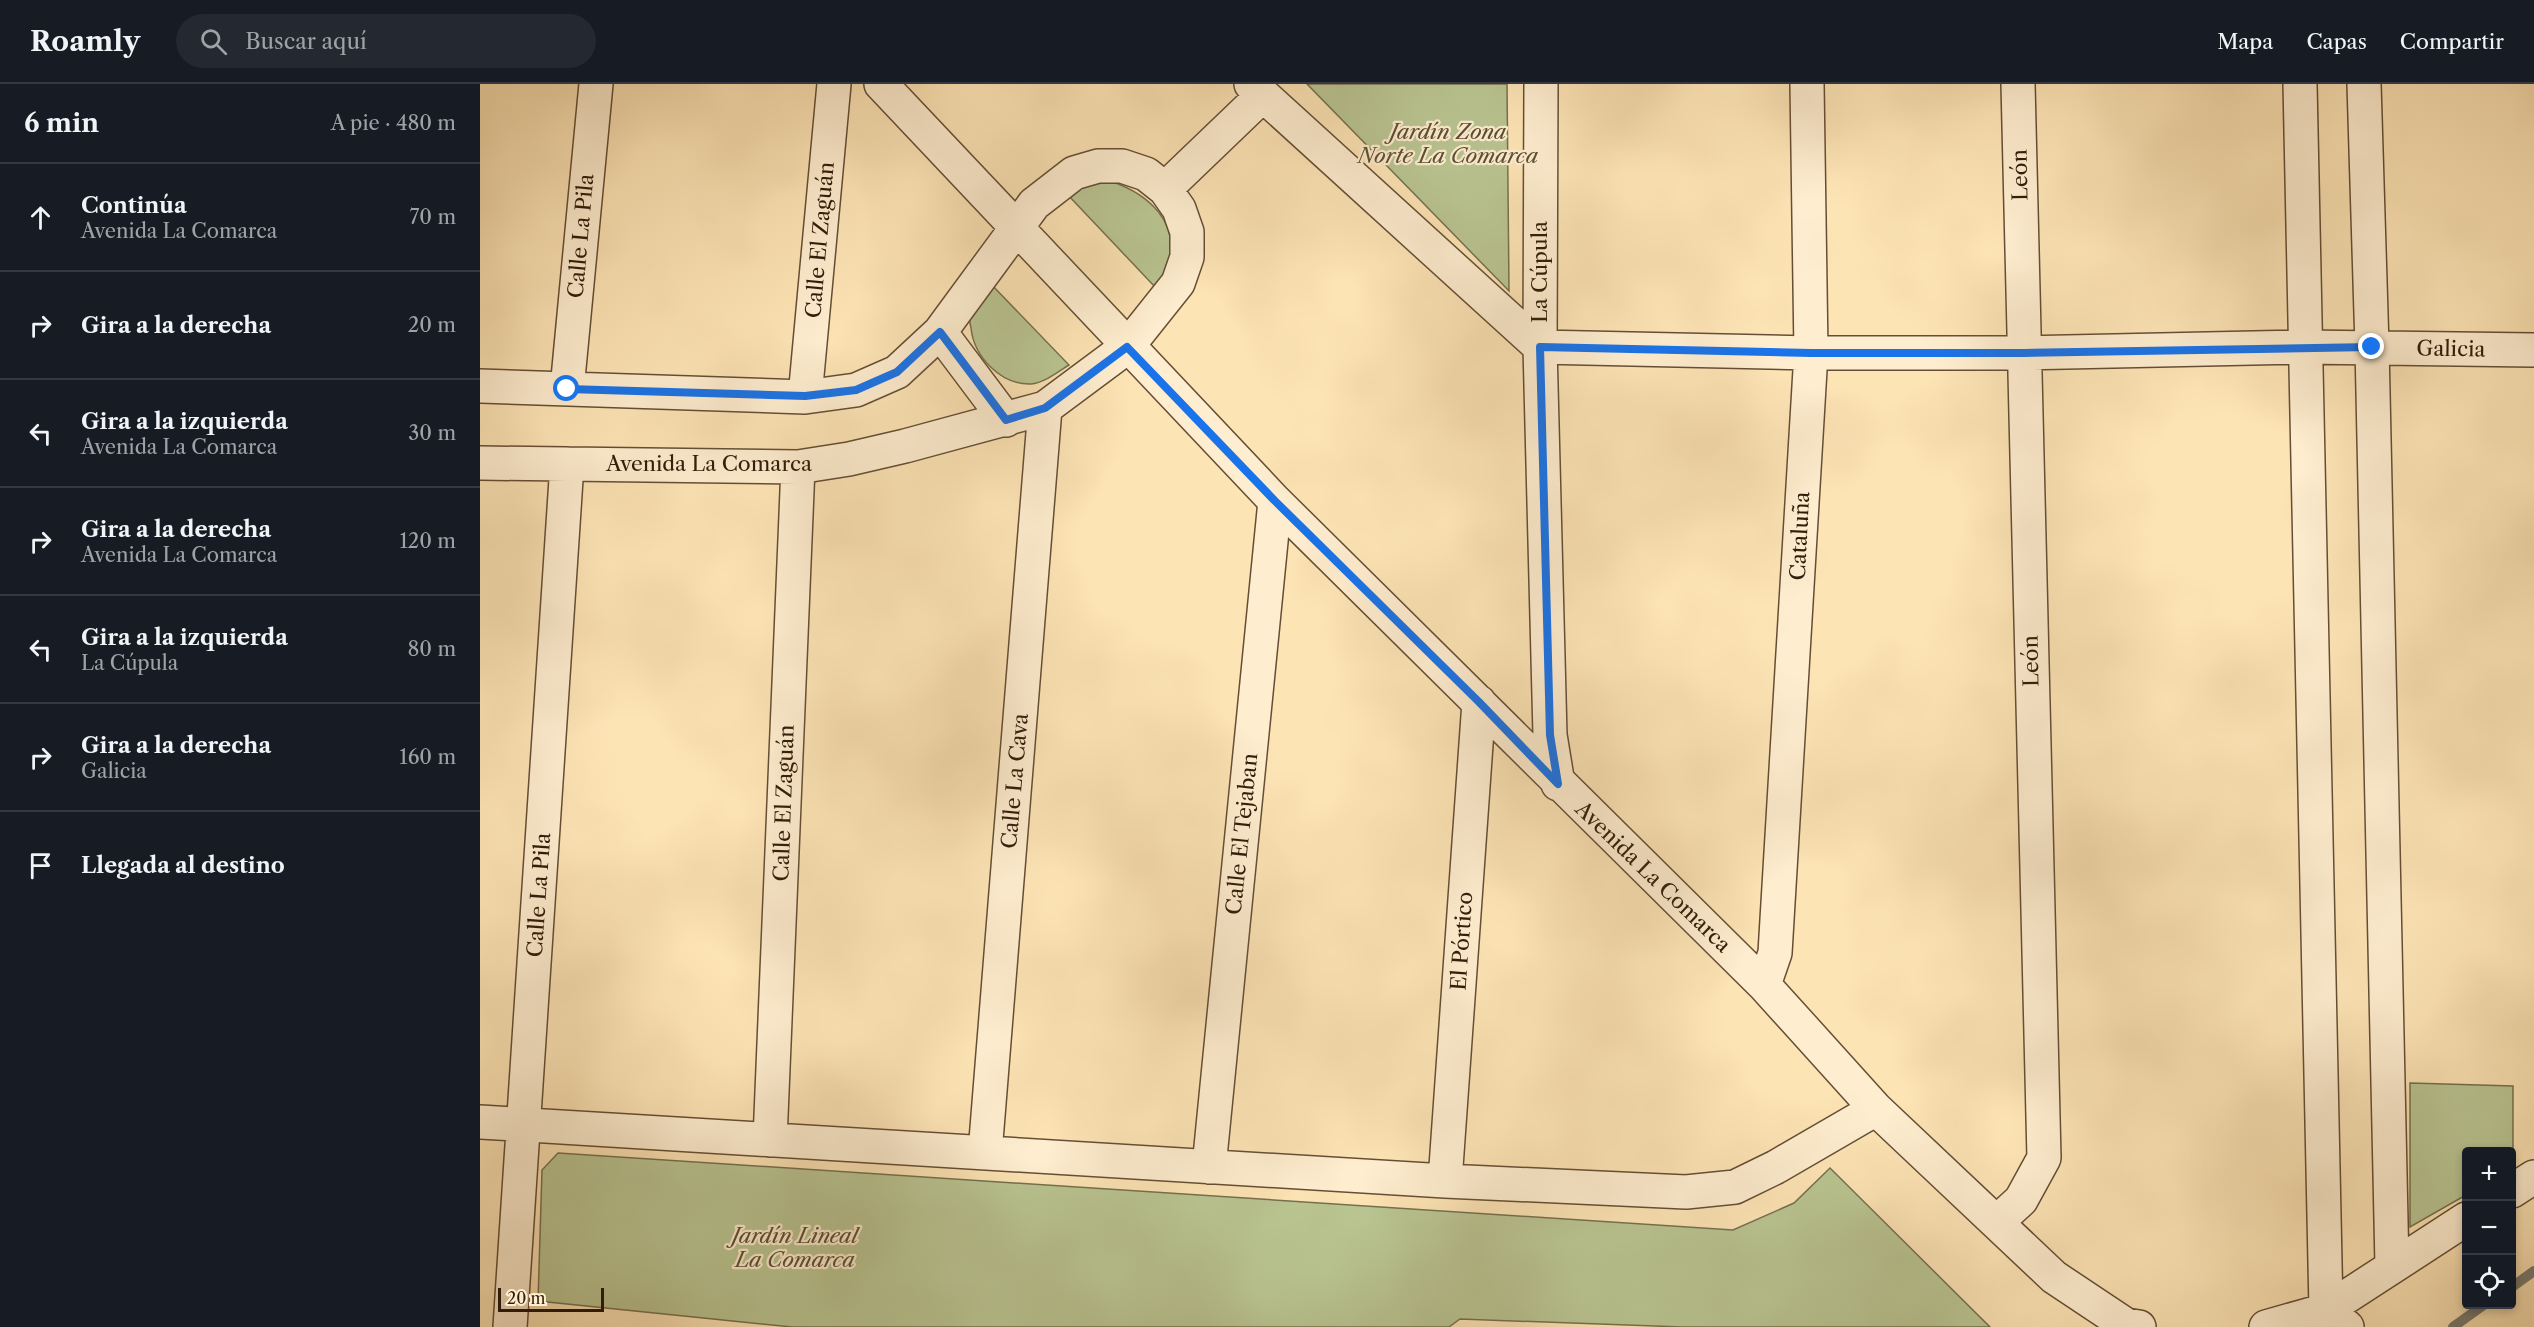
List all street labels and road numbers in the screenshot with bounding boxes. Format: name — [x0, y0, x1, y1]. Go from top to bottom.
street label: León — [2007, 149, 2032, 201]
street label: Calle El Zaguán — [800, 161, 839, 319]
street label: Calle La Pila — [563, 172, 598, 299]
street label: La Cúpula — [1527, 220, 1552, 323]
street label: Galicia — [2416, 335, 2487, 362]
street label: Avenida La Comarca — [605, 451, 813, 476]
street label: Cataluña — [1785, 490, 1814, 581]
street label: León — [2018, 635, 2043, 687]
street label: Calle La Cava — [996, 711, 1033, 850]
street label: Calle El Zaguán — [768, 724, 799, 882]
street label: Calle El Tejaban — [1221, 752, 1262, 916]
street label: Avenida La Comarca — [1570, 795, 1737, 958]
street label: Calle La Pila — [522, 831, 555, 958]
street label: El Pórtico — [1446, 891, 1477, 991]

